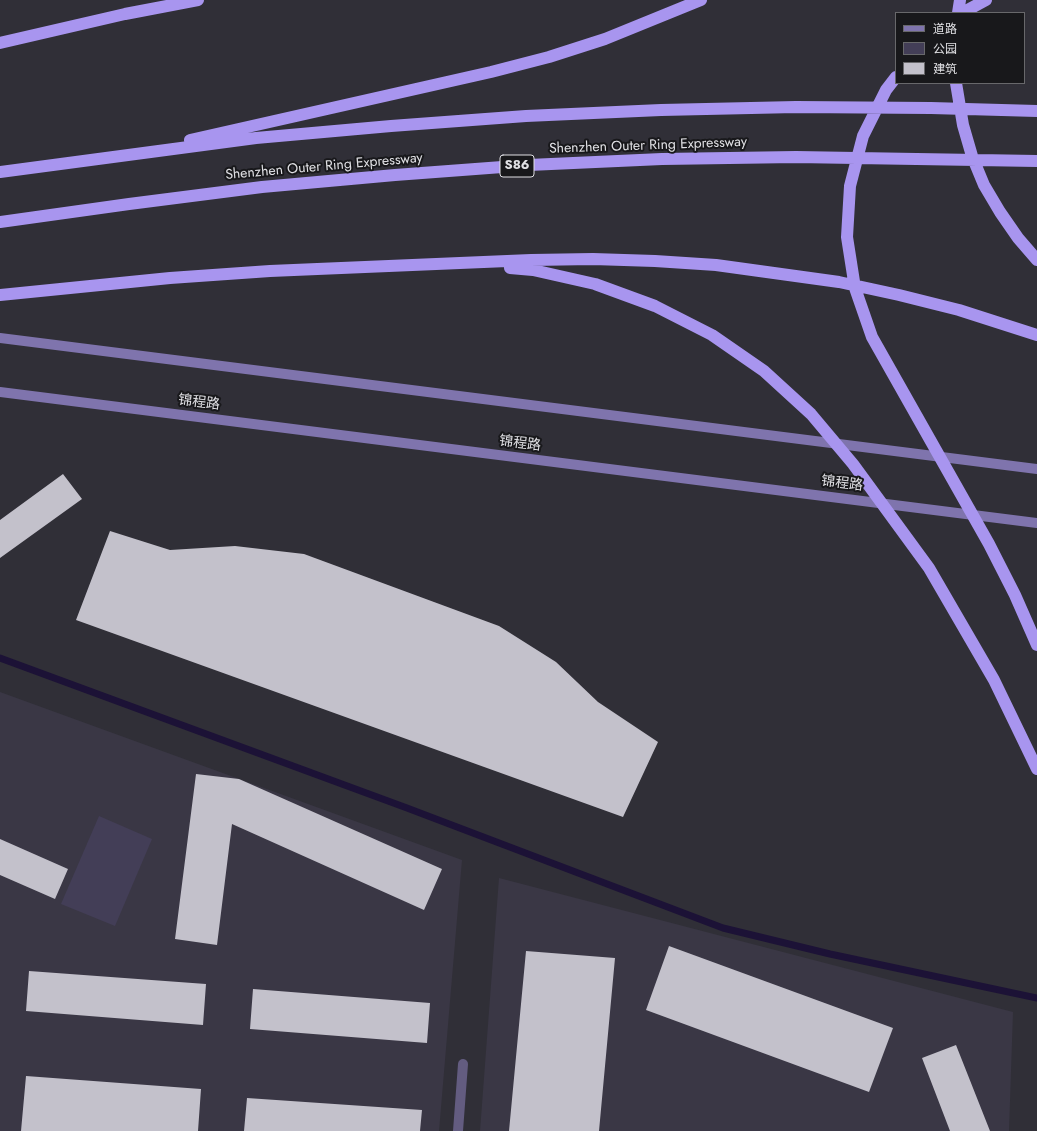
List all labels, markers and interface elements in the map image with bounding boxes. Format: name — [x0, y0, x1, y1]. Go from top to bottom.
legend — [895, 12, 1025, 84]
text: 道路 — [933, 20, 957, 38]
text: 公园 — [933, 40, 957, 58]
text: 建筑 — [933, 60, 957, 78]
street label: Shenzhen Outer Ring Expressway — [549, 134, 747, 158]
street label: Shenzhen Outer Ring Expressway — [225, 150, 423, 184]
road number: S86 — [500, 155, 534, 177]
street label: 锦程路 — [177, 392, 221, 414]
street label: 锦程路 — [498, 433, 542, 455]
street label: 锦程路 — [820, 473, 864, 495]

